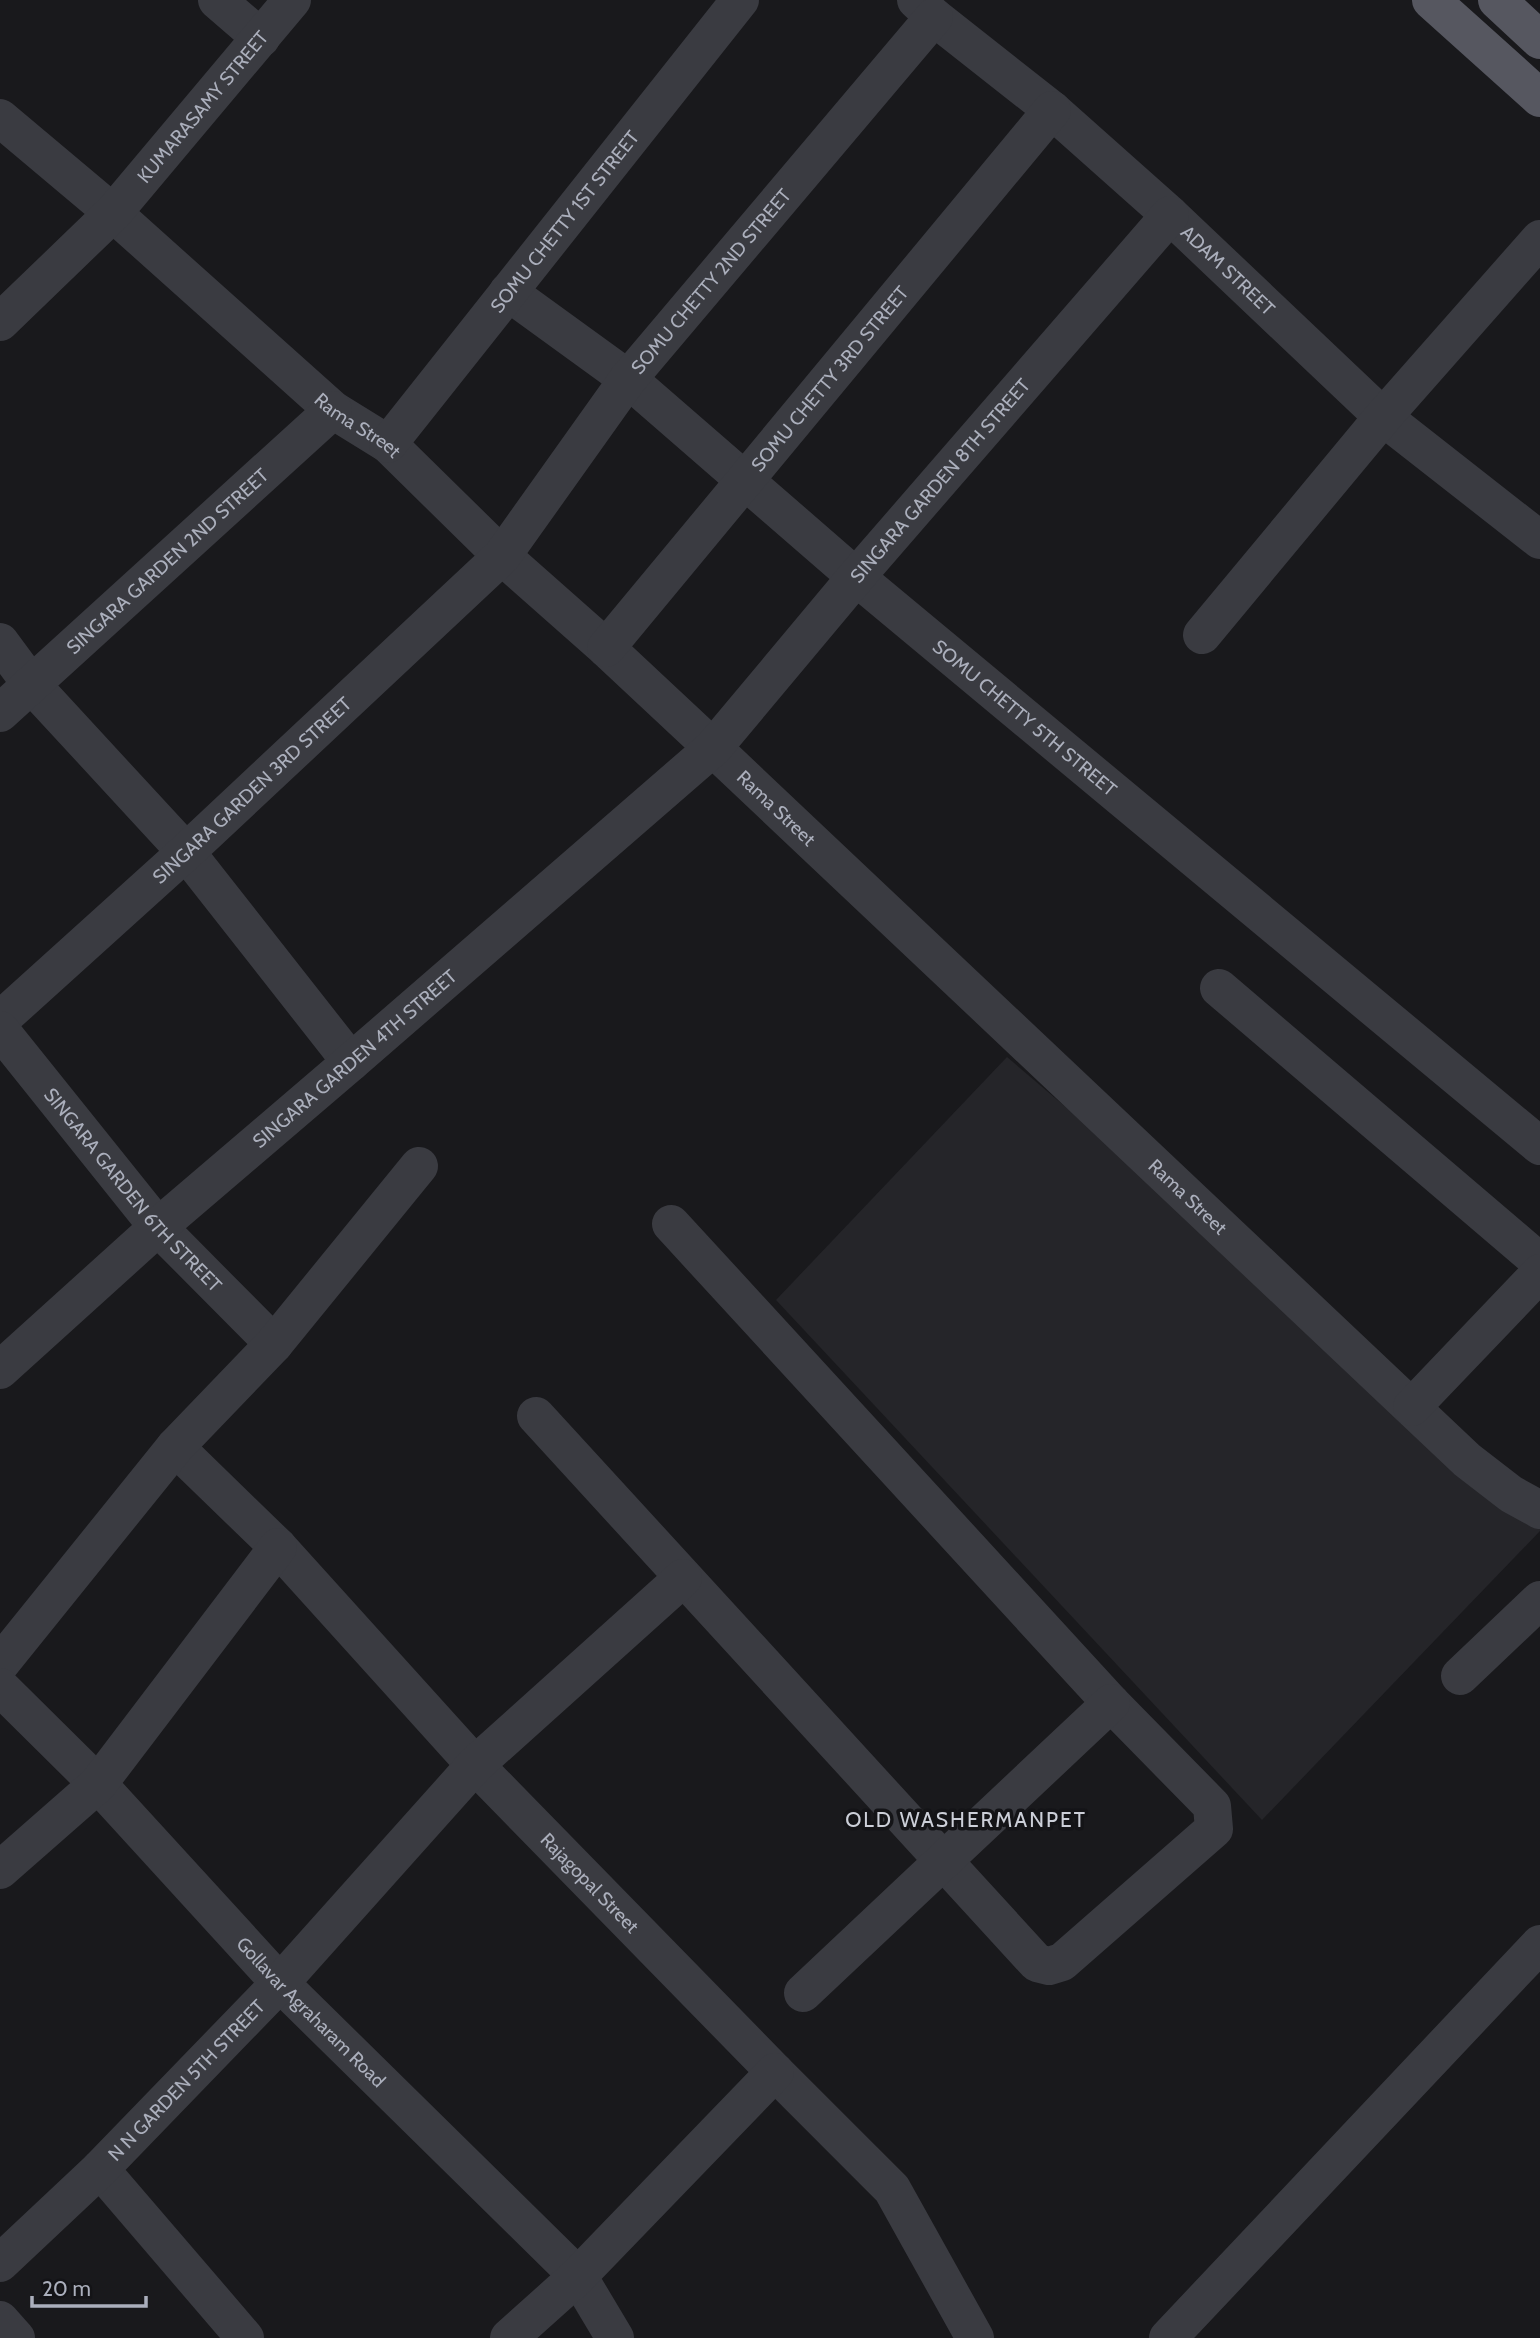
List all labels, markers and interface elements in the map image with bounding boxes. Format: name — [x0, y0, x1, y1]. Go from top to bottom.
street label: KUMARASAMY STREET — [132, 26, 273, 188]
street label: SOMU CHETTY 1ST STREET — [486, 126, 644, 317]
street label: SOMU CHETTY 2ND STREET — [626, 184, 796, 379]
street label: ADAM STREET — [1176, 221, 1279, 320]
street label: SOMU CHETTY 3RD STREET — [746, 282, 913, 476]
street label: SINGARA GARDEN 8TH STREET — [845, 374, 1035, 587]
street label: Rama Street — [310, 388, 406, 463]
street label: SINGARA GARDEN 2ND STREET — [62, 464, 273, 659]
street label: SOMU CHETTY 5TH STREET — [928, 635, 1121, 801]
street label: SINGARA GARDEN 3RD STREET — [148, 692, 356, 889]
street label: Rama Street — [732, 766, 821, 851]
street label: SINGARA GARDEN 4TH STREET — [248, 965, 461, 1153]
street label: SINGARA GARDEN 6TH STREET — [39, 1083, 226, 1297]
street label: Rama Street — [1144, 1154, 1232, 1240]
district label: OLD WASHERMANPET — [845, 1807, 1087, 1832]
street label: Rajagopal Street — [536, 1828, 644, 1938]
street label: Gollavar Agraharam Road — [232, 1932, 390, 2092]
street label: N N GARDEN 5TH STREET — [103, 1995, 270, 2166]
scale bar — [32, 2264, 145, 2308]
text: 20 m — [42, 2276, 91, 2301]

